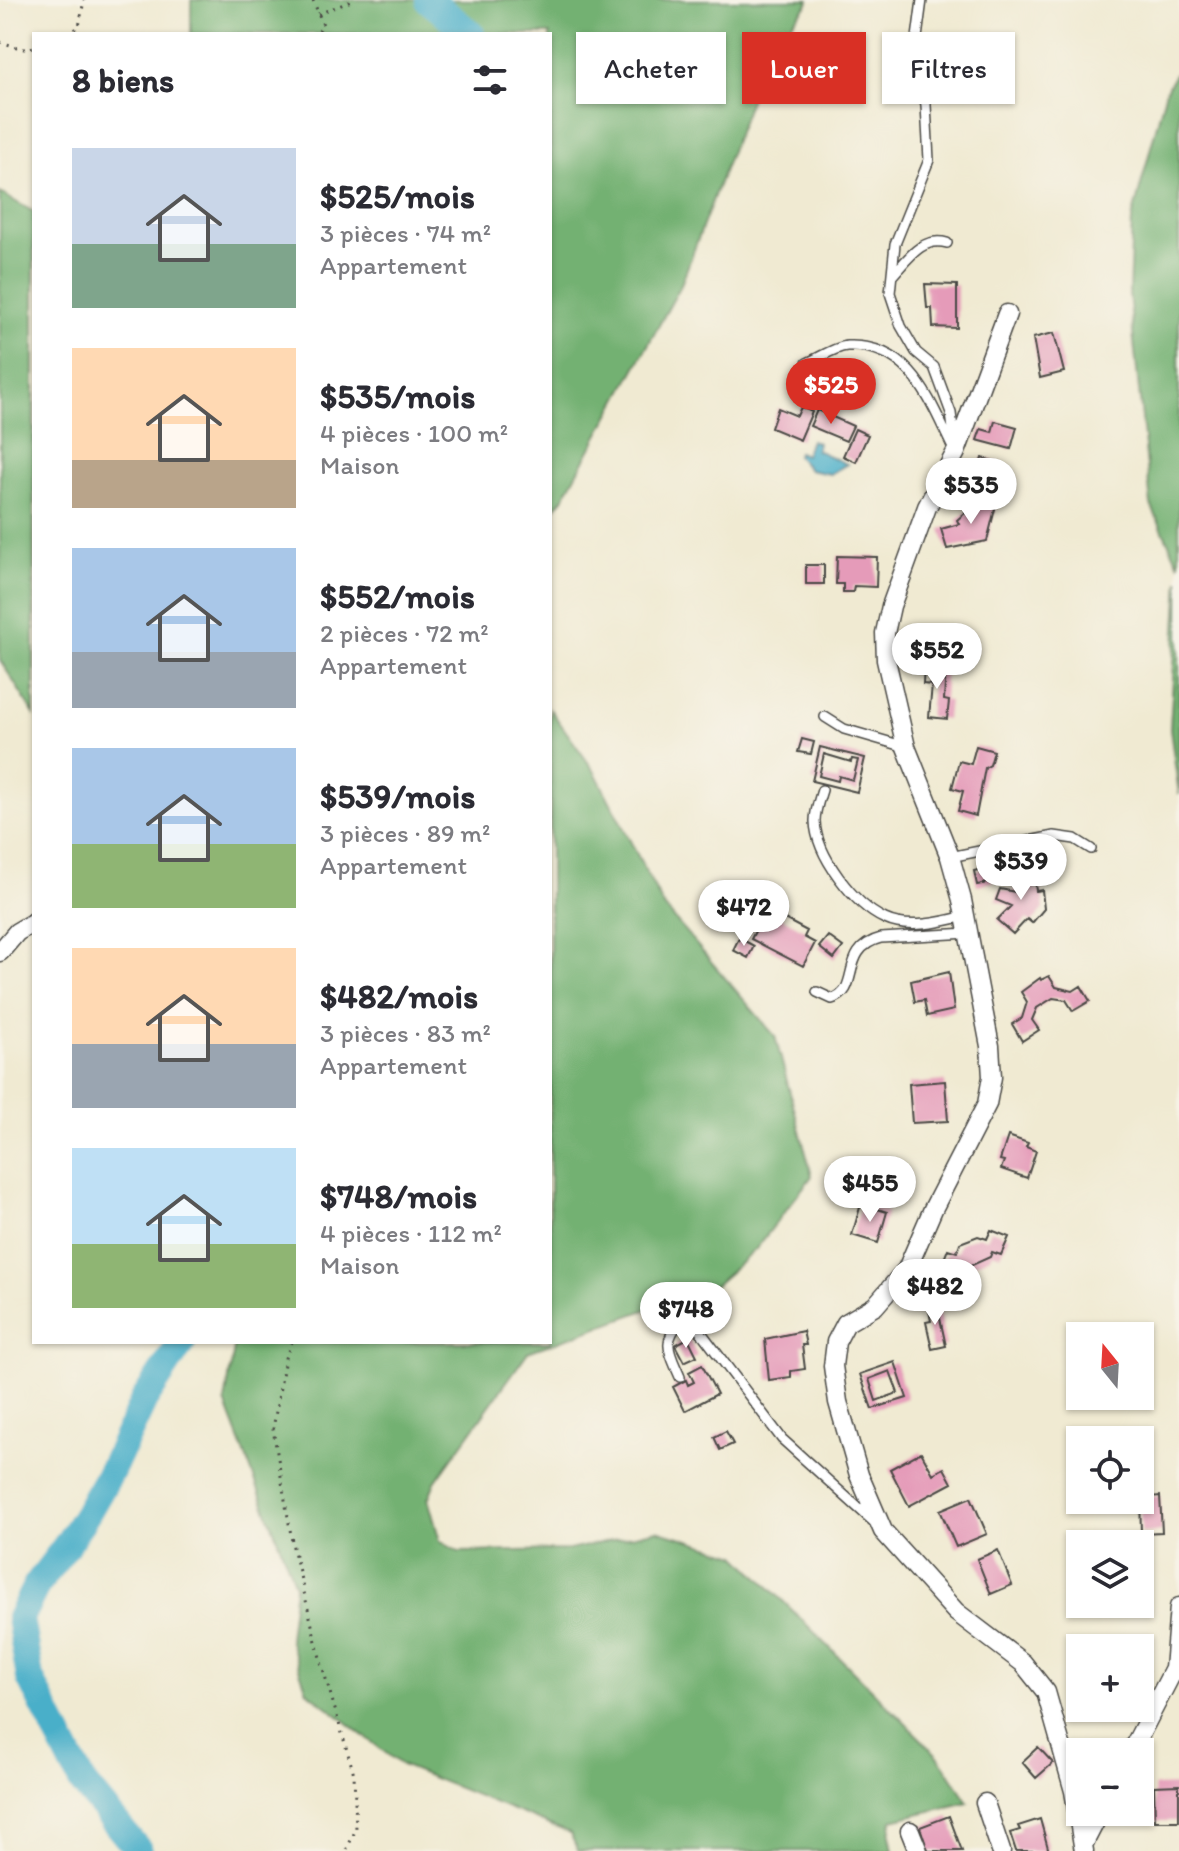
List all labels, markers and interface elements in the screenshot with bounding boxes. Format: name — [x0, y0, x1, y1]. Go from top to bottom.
chip: Acheter — [576, 32, 726, 104]
chip: Louer — [742, 32, 866, 104]
chip: Filtres — [882, 32, 1015, 104]
icon: filters — [468, 58, 512, 102]
text: 8 biens — [72, 60, 174, 101]
text: $525/mois — [320, 176, 475, 217]
icon: home — [136, 180, 232, 276]
text: 3 pièces · 74 m² — [320, 217, 491, 249]
text: Appartement — [320, 249, 467, 281]
pin: $525 — [784, 358, 878, 426]
text: $525 — [804, 368, 858, 400]
text: $535/mois — [320, 376, 475, 417]
icon: home — [136, 380, 232, 476]
text: 4 pièces · 100 m² — [320, 417, 508, 449]
text: Maison — [320, 449, 399, 481]
pin: $535 — [924, 458, 1018, 526]
text: $535 — [944, 468, 998, 500]
text: $552/mois — [320, 576, 475, 617]
icon: home — [136, 580, 232, 676]
text: 2 pièces · 72 m² — [320, 617, 489, 649]
pin: $552 — [890, 623, 984, 691]
text: $552 — [910, 633, 964, 665]
text: Appartement — [320, 649, 467, 681]
text: $539/mois — [320, 776, 475, 817]
icon: home — [136, 780, 232, 876]
text: 3 pièces · 89 m² — [320, 817, 490, 849]
pin: $539 — [974, 834, 1068, 902]
text: $539 — [994, 844, 1048, 876]
text: Appartement — [320, 849, 467, 881]
pin: $472 — [697, 880, 791, 948]
text: $472 — [716, 890, 772, 922]
text: $482/mois — [320, 976, 478, 1017]
icon: home — [136, 980, 232, 1076]
text: 3 pièces · 83 m² — [320, 1017, 491, 1049]
text: Appartement — [320, 1049, 467, 1081]
pin: $455 — [823, 1156, 917, 1224]
text: $455 — [842, 1166, 898, 1198]
text: $748/mois — [320, 1176, 477, 1217]
icon: home — [136, 1180, 232, 1276]
text: 4 pièces · 112 m² — [320, 1217, 502, 1249]
text: Maison — [320, 1249, 399, 1281]
pin: $482 — [888, 1259, 982, 1327]
text: $482 — [907, 1269, 963, 1301]
pin: $748 — [639, 1282, 733, 1350]
text: $748 — [658, 1292, 714, 1324]
north arrow — [1066, 1322, 1154, 1410]
map controls — [1066, 1322, 1154, 1826]
button: locate — [1066, 1426, 1154, 1514]
button: layers — [1066, 1530, 1154, 1618]
button: + — [1066, 1634, 1154, 1722]
button: − — [1066, 1738, 1154, 1826]

